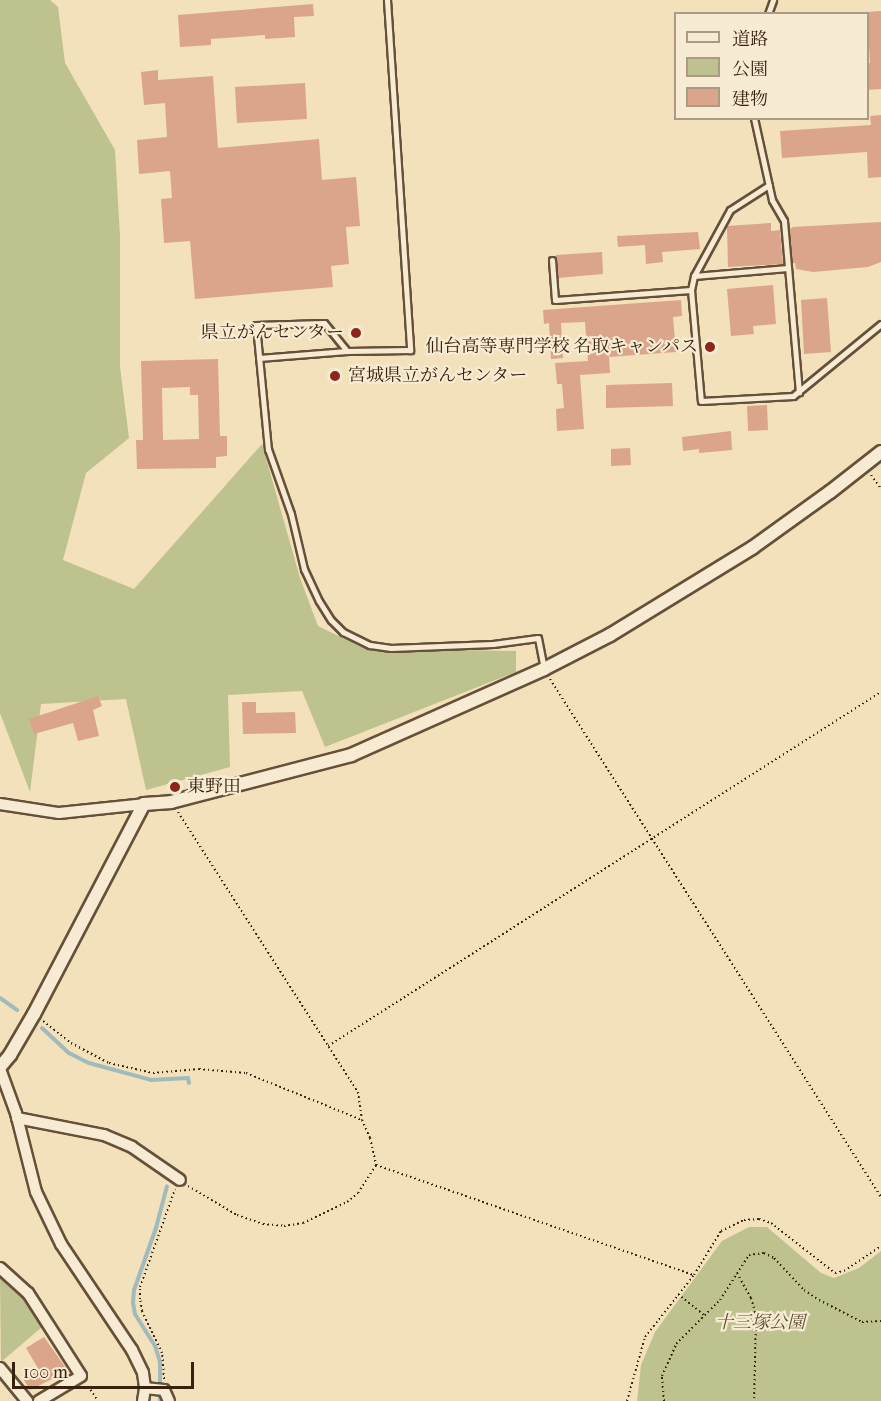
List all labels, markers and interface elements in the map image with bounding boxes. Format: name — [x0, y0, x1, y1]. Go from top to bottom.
legend — [674, 12, 869, 120]
text: 道路 — [732, 29, 768, 50]
text: 公園 — [732, 59, 768, 80]
text: 建物 — [732, 89, 768, 110]
place label: 県立がんセンター — [200, 322, 344, 344]
marker: 県立がんセンター — [349, 326, 363, 340]
place label: 仙台高等専門学校 名取キャンパス — [424, 336, 698, 358]
marker: 仙台高等専門学校 名取キャンパス — [703, 340, 717, 354]
place label: 宮城県立がんセンター — [348, 365, 528, 387]
marker: 宮城県立がんセンター — [326, 367, 344, 385]
place label: 東野田 — [187, 776, 241, 798]
marker: 東野田 — [168, 780, 182, 794]
park label: 十三塚公園 — [715, 1312, 805, 1334]
scale bar — [15, 1350, 196, 1388]
text: 100 m — [23, 1362, 68, 1383]

